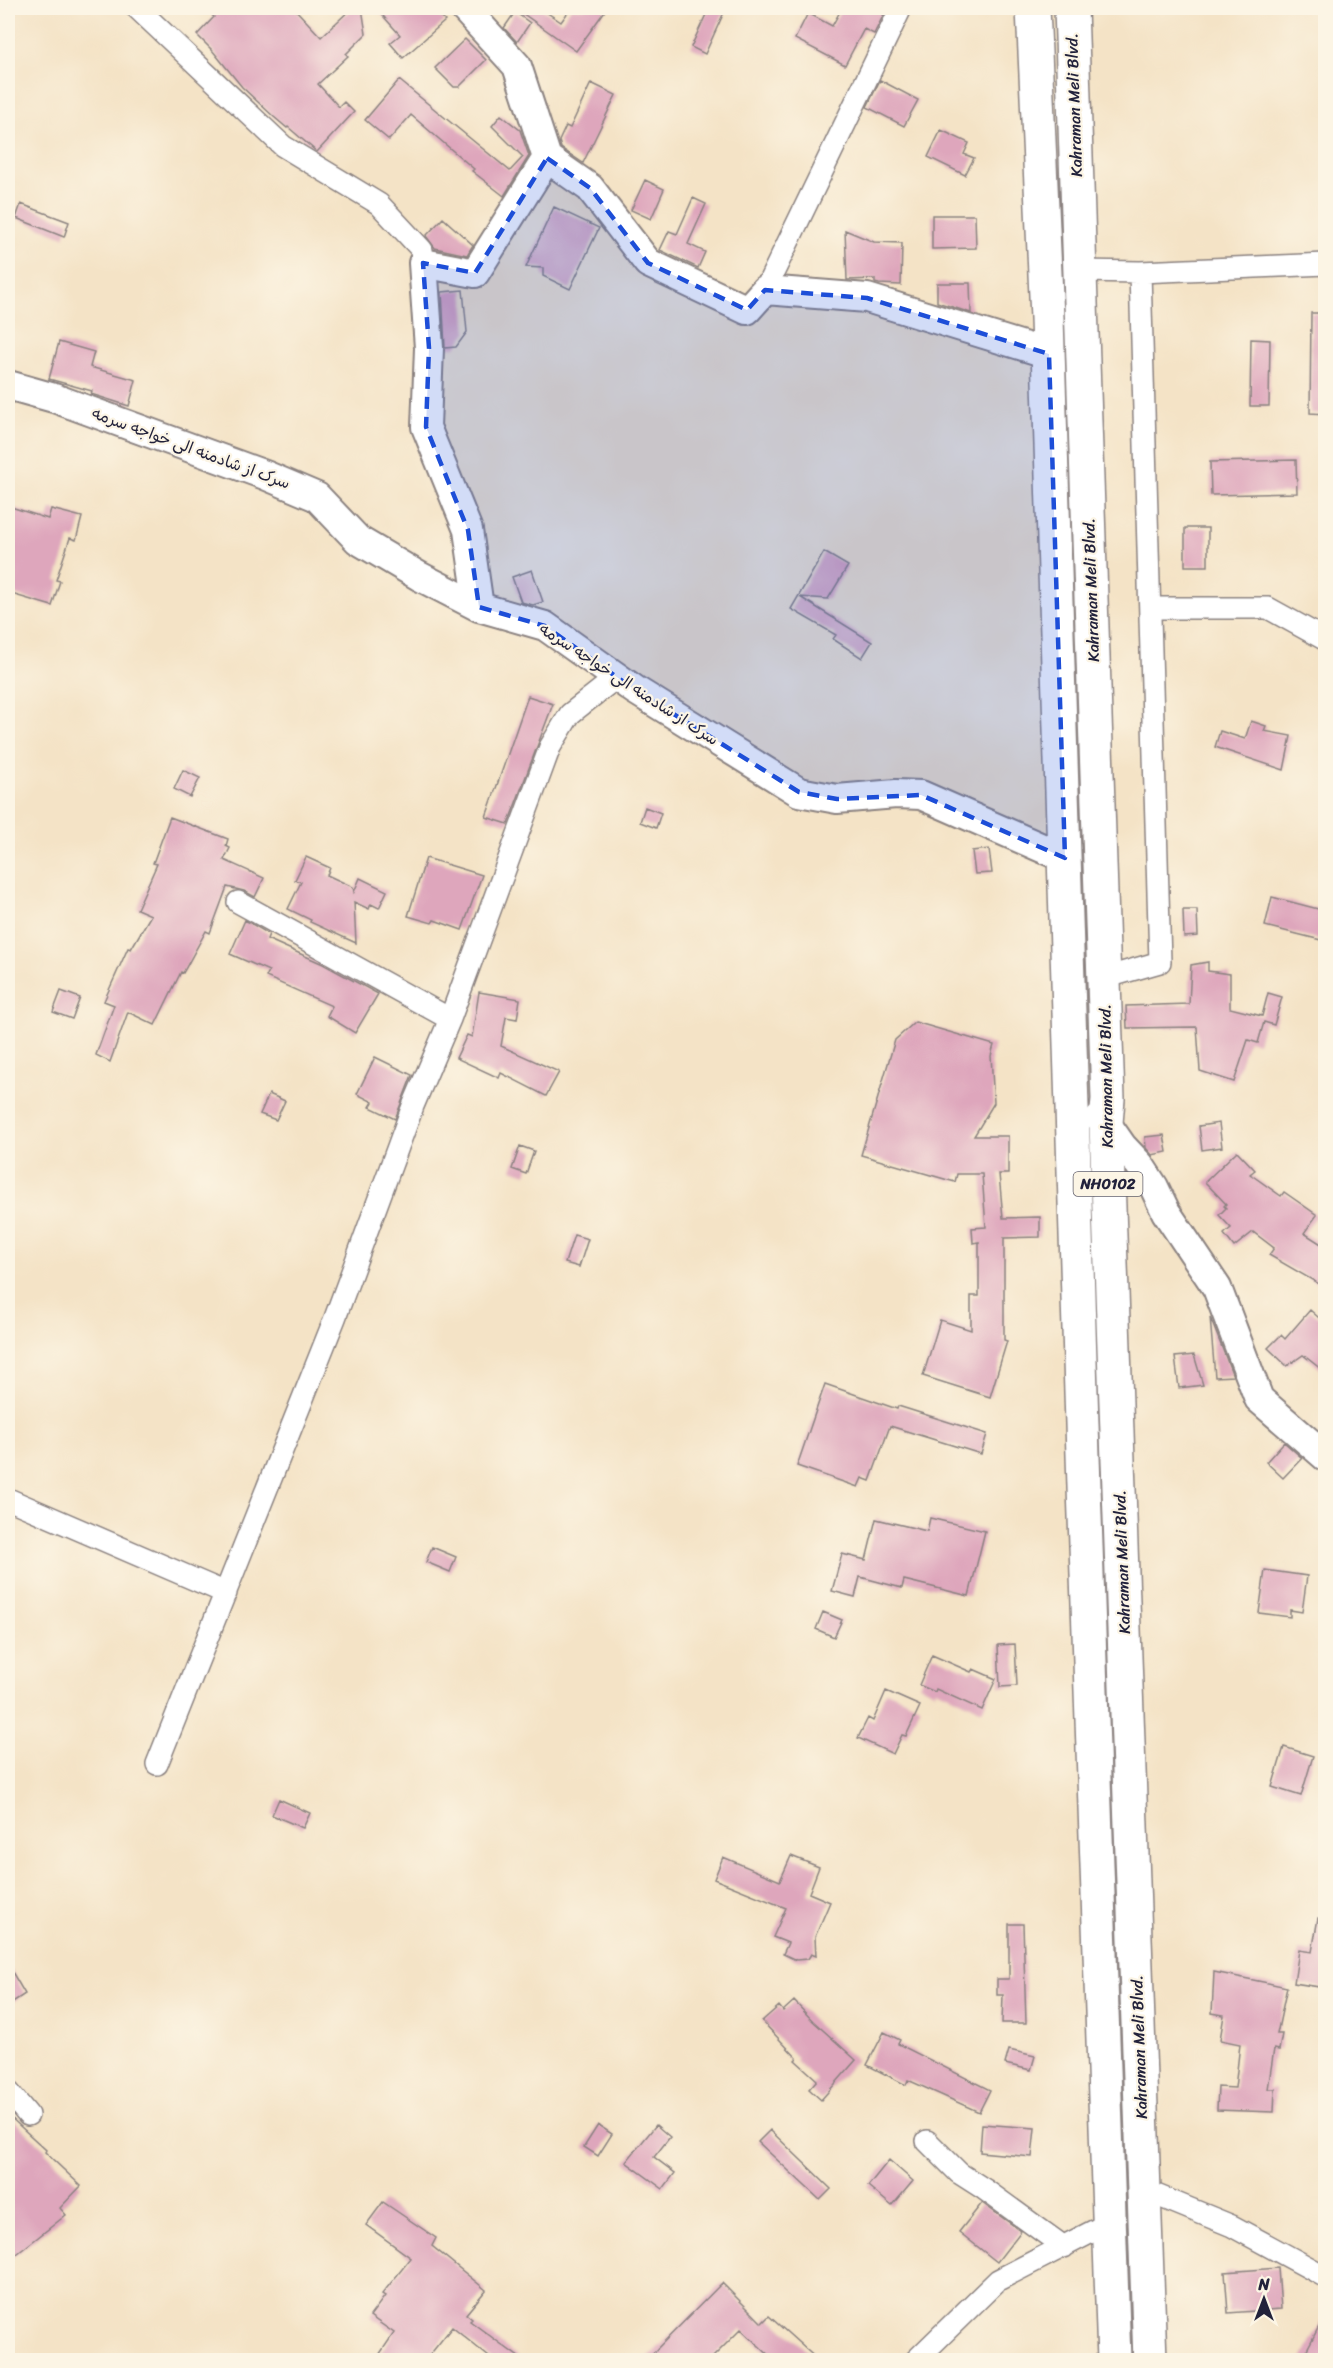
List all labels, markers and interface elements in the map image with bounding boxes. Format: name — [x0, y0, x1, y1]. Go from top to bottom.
street label: Kahraman Meli Blvd. — [1057, 33, 1091, 177]
street label: سرک از شادمنه الی خواجه سرمه — [88, 399, 294, 497]
street label: Kahraman Meli Blvd. — [1074, 518, 1108, 662]
street label: سرک از شادمنه الی خواجه سرمه — [533, 615, 725, 753]
street label: Kahraman Meli Blvd. — [1090, 1004, 1122, 1148]
road number: NH0102 — [1074, 1172, 1142, 1196]
street label: Kahraman Meli Blvd. — [1105, 1490, 1139, 1634]
street label: Kahraman Meli Blvd. — [1122, 1975, 1156, 2119]
north arrow — [1234, 2269, 1294, 2329]
text: N — [1257, 2270, 1270, 2299]

